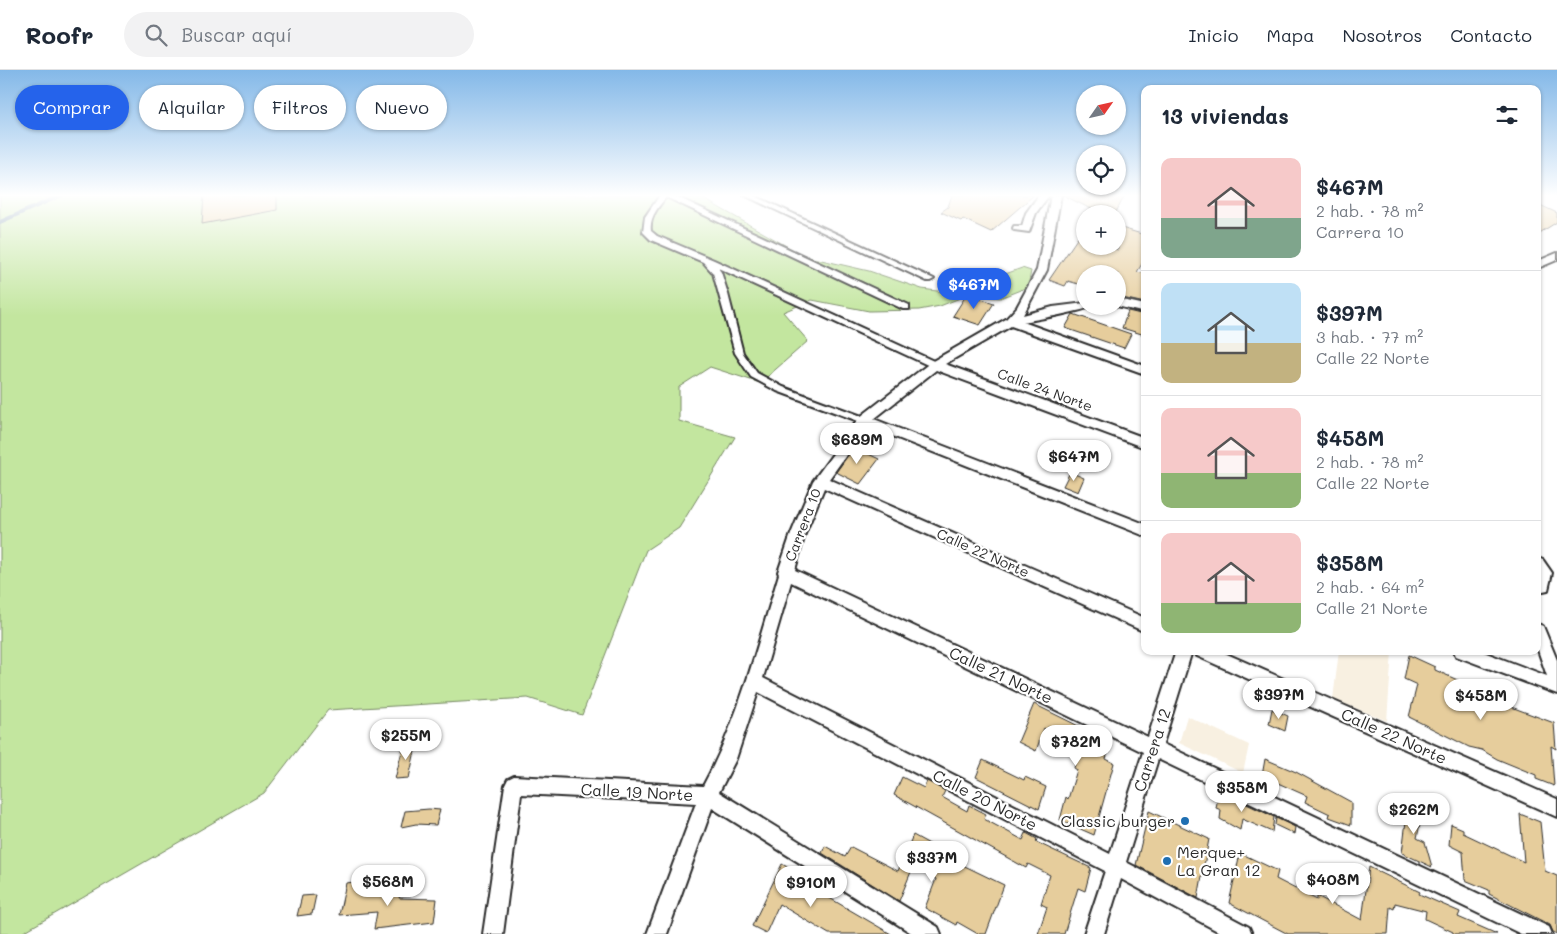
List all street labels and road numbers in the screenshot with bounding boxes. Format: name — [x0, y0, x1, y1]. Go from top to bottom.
street label: Calle 24 Norte — [995, 364, 1095, 416]
street label: Carrera 10 — [780, 485, 825, 564]
street label: Calle 22 Norte — [934, 524, 1033, 581]
street label: Calle 21 Norte — [946, 641, 1056, 708]
street label: Calle 22 Norte — [1338, 703, 1450, 768]
street label: Carrera 12 — [1128, 705, 1175, 794]
street label: Calle 20 Norte — [929, 764, 1041, 835]
street label: Calle 19 Norte — [580, 778, 694, 805]

